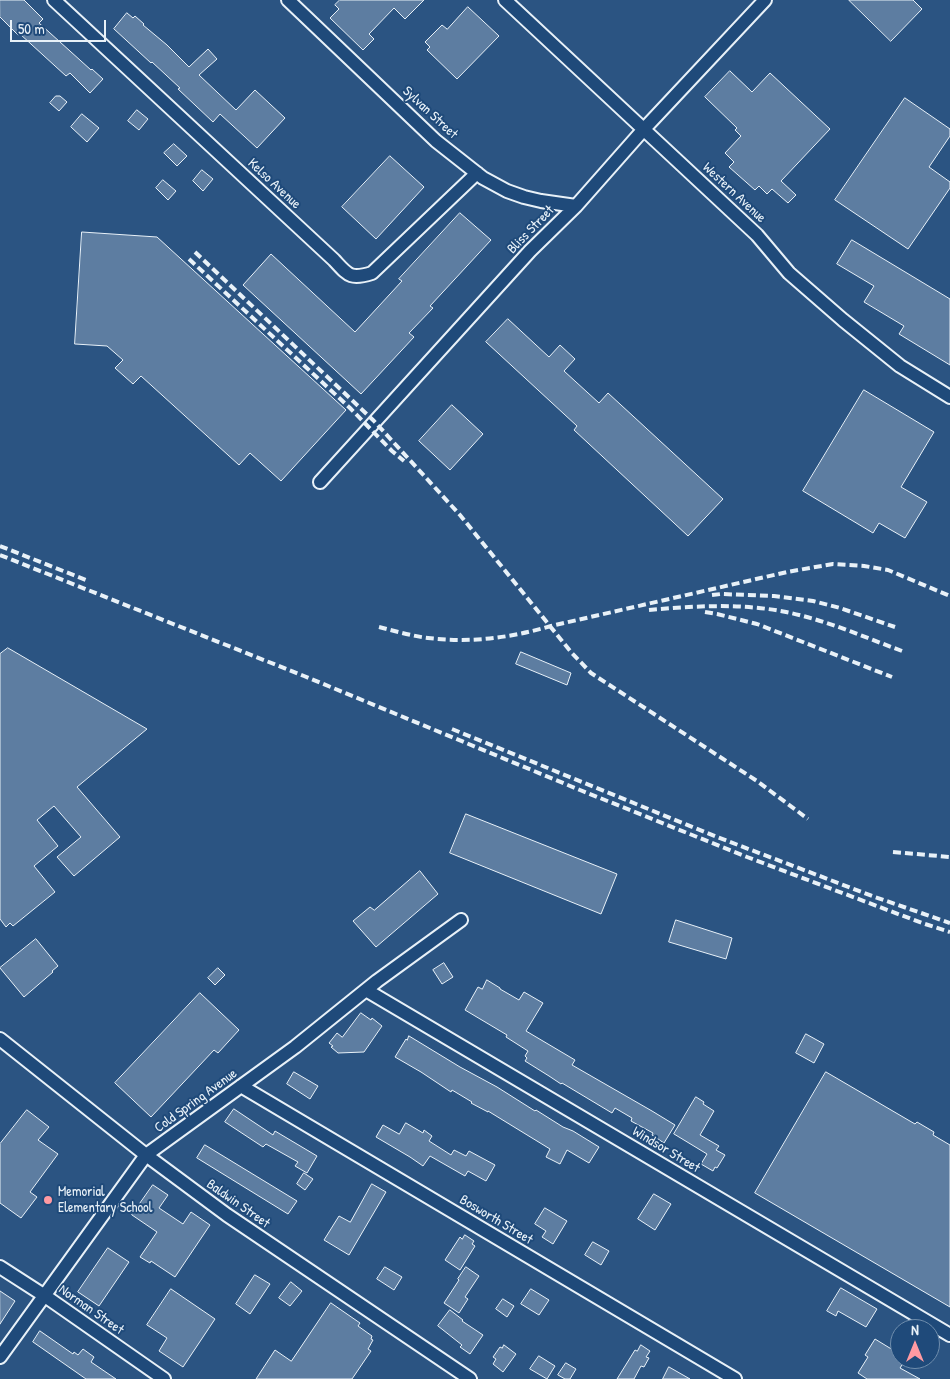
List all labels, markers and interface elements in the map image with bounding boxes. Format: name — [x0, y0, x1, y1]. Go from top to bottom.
scale bar — [12, 10, 109, 42]
text: 50 m — [18, 18, 45, 39]
street label: Sylvan Street — [399, 83, 461, 143]
street label: Kelso Avenue — [244, 155, 304, 213]
street label: Western Avenue — [699, 159, 769, 227]
street label: Bliss Street — [504, 202, 558, 258]
street label: Cold Spring Avenue — [151, 1065, 241, 1137]
street label: Windsor Street — [629, 1123, 703, 1177]
street label: Baldwin Street — [203, 1176, 273, 1232]
place label: Memorial Elementary School — [58, 1184, 152, 1216]
street label: Bosworth Street — [456, 1192, 536, 1248]
marker: Memorial Elementary School — [42, 1194, 54, 1206]
street label: Norman Street — [55, 1281, 127, 1339]
north arrow — [890, 1319, 940, 1369]
text: N — [911, 1320, 919, 1339]

